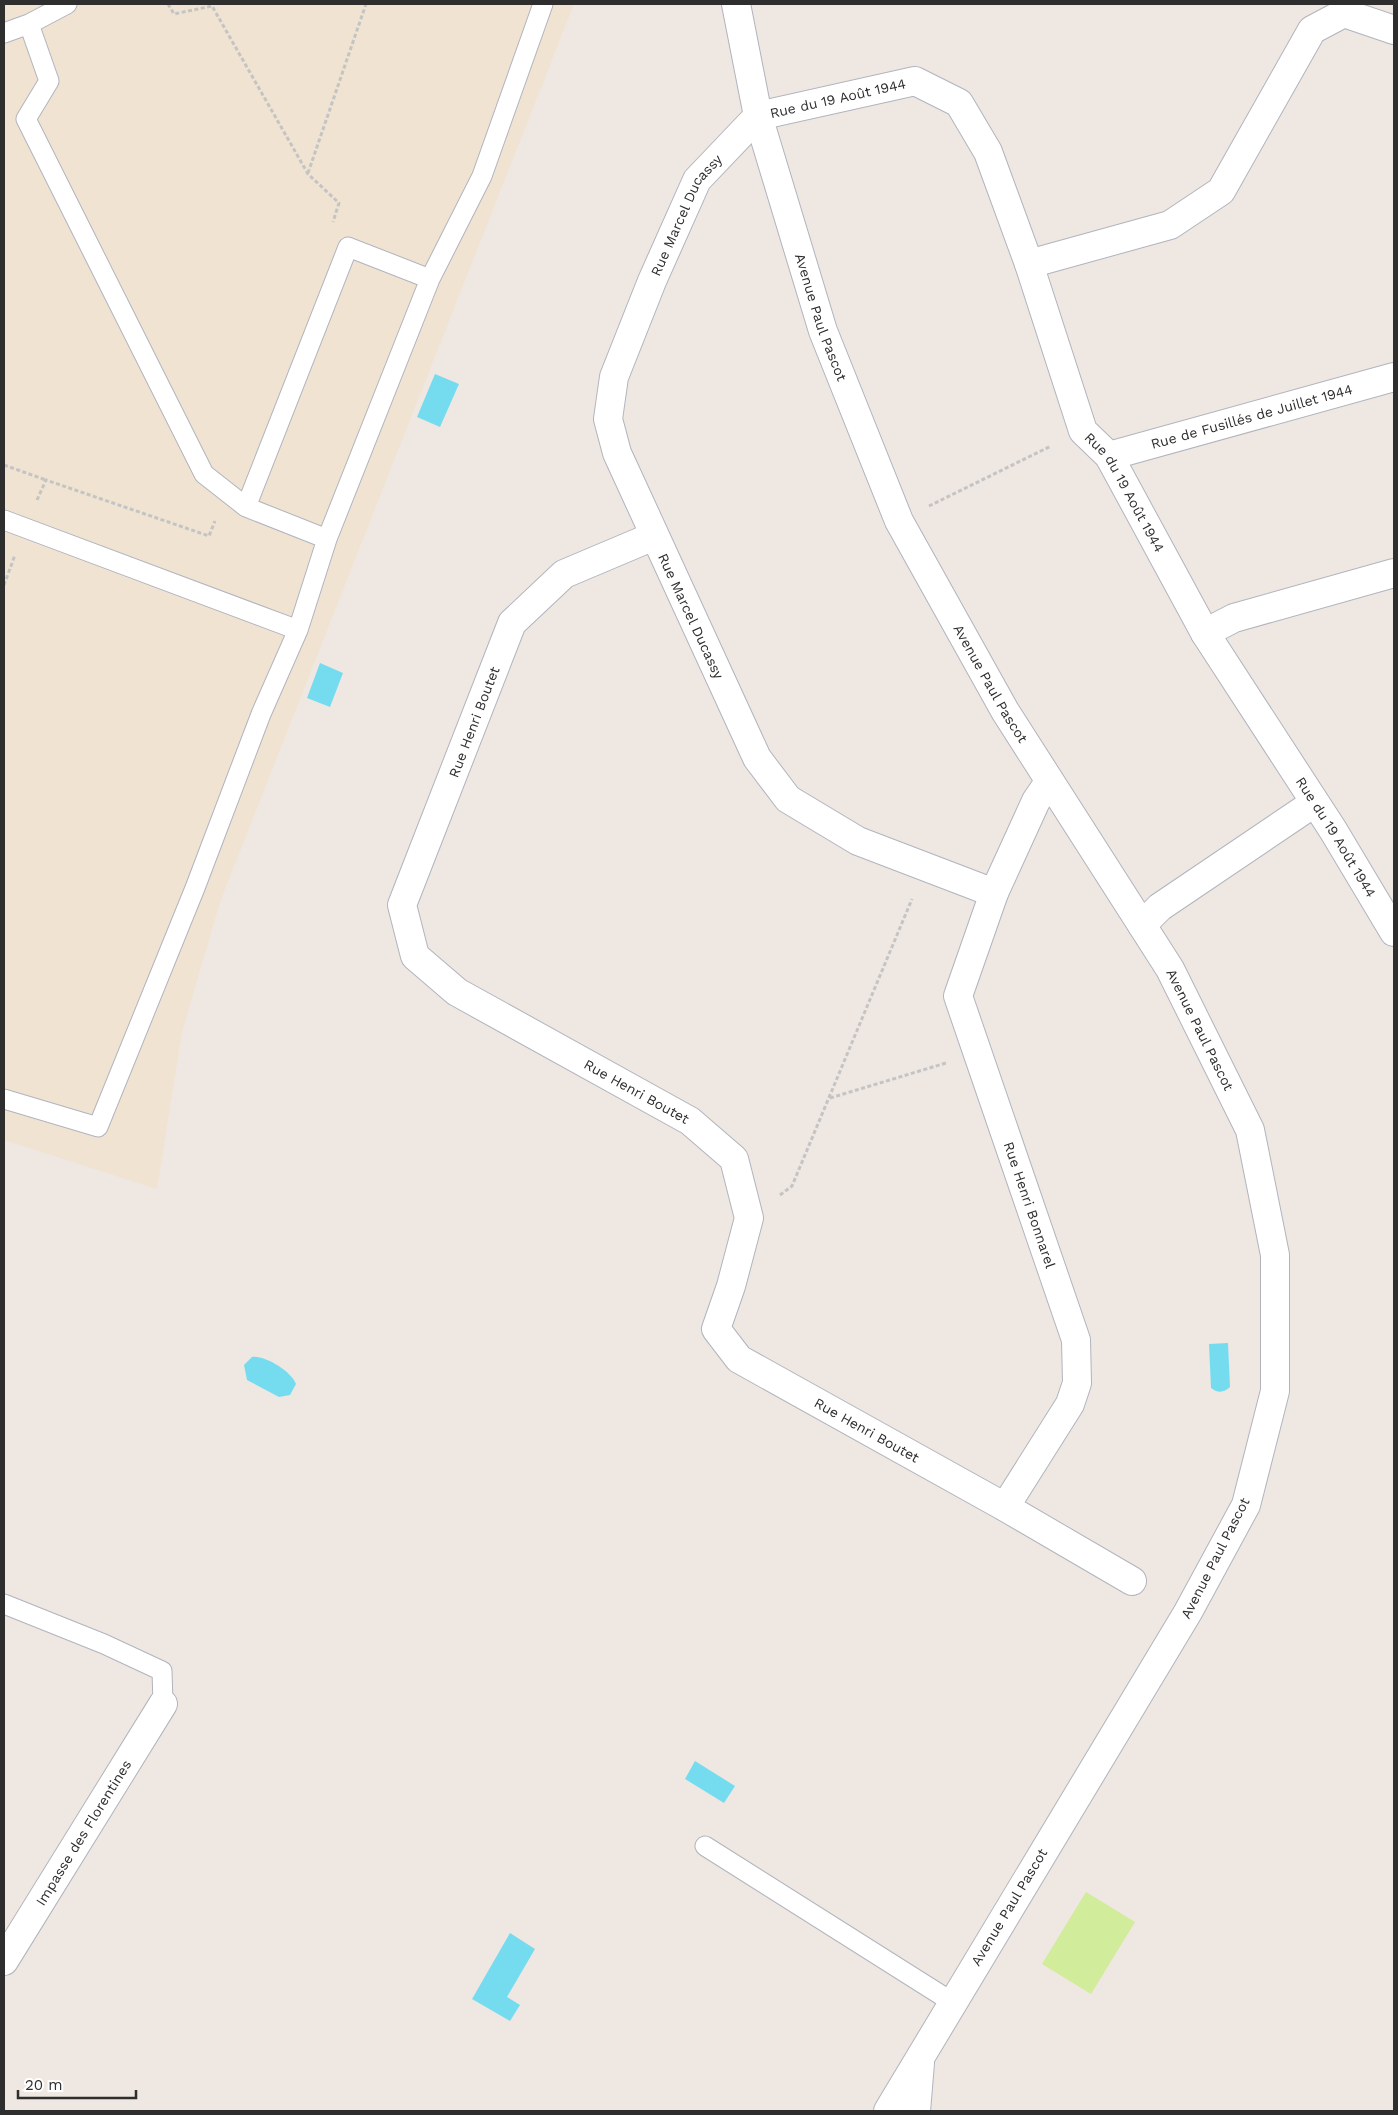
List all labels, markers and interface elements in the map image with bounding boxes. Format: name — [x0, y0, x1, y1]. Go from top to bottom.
street label: Rue du 19 Août 1944 — [768, 75, 907, 121]
street label: Rue Marcel Ducassy — [647, 150, 726, 278]
street label: Avenue Paul Pascot — [792, 251, 850, 383]
street label: Rue de Fusillés de Juillet 1944 — [1149, 381, 1354, 452]
street label: Rue du 19 Août 1944 — [1082, 429, 1168, 555]
street label: Rue Marcel Ducassy — [655, 551, 727, 682]
street label: Avenue Paul Pascot — [950, 622, 1031, 746]
street label: Rue Henri Boutet — [445, 664, 503, 780]
street label: Rue du 19 Août 1944 — [1293, 774, 1379, 900]
street label: Avenue Paul Pascot — [1163, 966, 1237, 1093]
street label: Rue Henri Boutet — [581, 1056, 692, 1127]
street label: Rue Henri Bonnarel — [1001, 1140, 1059, 1271]
street label: Rue Henri Boutet — [811, 1394, 922, 1466]
street label: Avenue Paul Pascot — [1178, 1495, 1253, 1621]
street label: Impasse des Florentines — [32, 1757, 134, 1908]
street label: Avenue Paul Pascot — [968, 1845, 1050, 1968]
scale bar — [18, 2068, 135, 2100]
text: 20 m — [25, 2076, 63, 2094]

